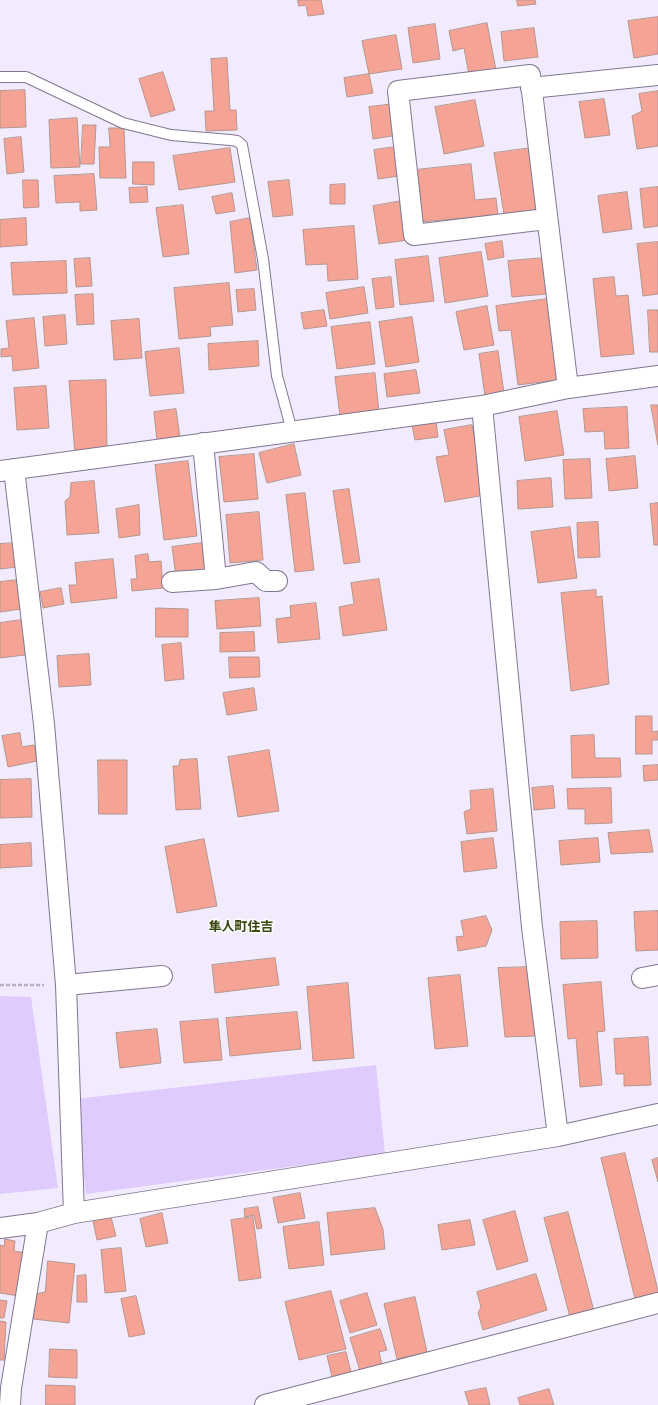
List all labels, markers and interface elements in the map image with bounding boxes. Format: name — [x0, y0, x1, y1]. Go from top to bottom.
district label: 隼人町住吉 — [209, 920, 273, 936]

